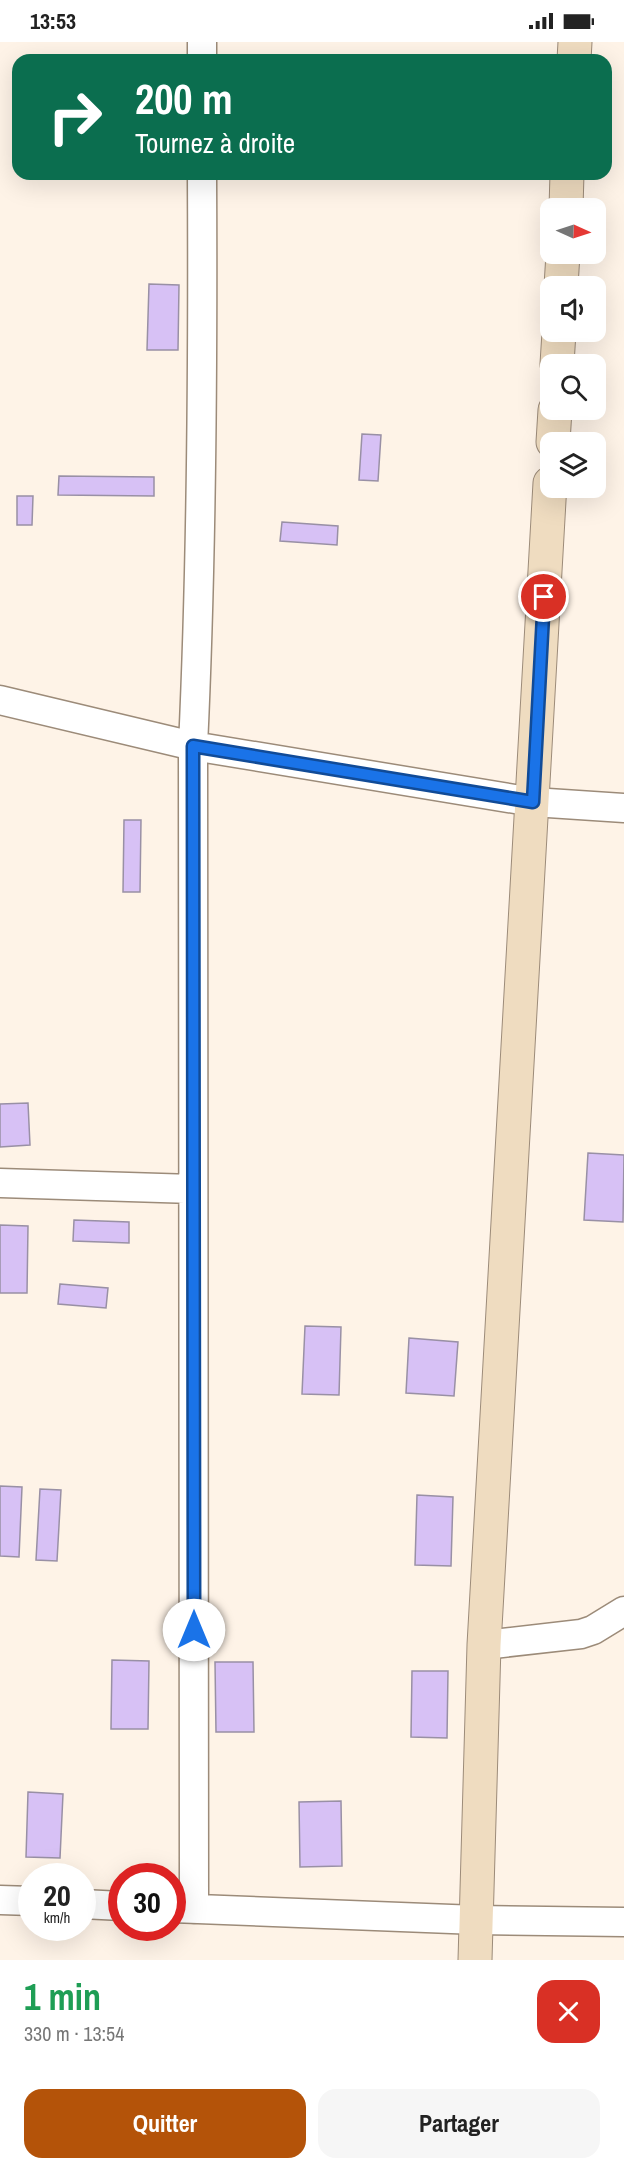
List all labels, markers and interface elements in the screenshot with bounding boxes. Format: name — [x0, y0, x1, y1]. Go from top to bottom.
text: 13:53 — [30, 6, 76, 36]
text: 200 m — [135, 71, 233, 127]
icon: right — [36, 78, 114, 156]
text: Tournez à droite — [135, 125, 295, 161]
north arrow — [540, 198, 606, 264]
map controls — [540, 198, 606, 498]
button: sound — [540, 276, 606, 342]
button: search — [540, 354, 606, 420]
button: layers — [540, 432, 606, 498]
pin — [518, 571, 569, 622]
icon: arrive — [527, 580, 560, 613]
position arrow — [162, 1598, 226, 1662]
speed limit sign: 30 — [108, 1863, 186, 1941]
text: 20 — [43, 1875, 71, 1915]
text: km/h — [44, 1907, 70, 1928]
text: 1 min — [24, 1973, 101, 2021]
button: close — [537, 1980, 600, 2043]
text: 330 m · 13:54 — [24, 2020, 124, 2047]
button: Quitter — [24, 2089, 306, 2158]
button: Partager — [318, 2089, 600, 2158]

